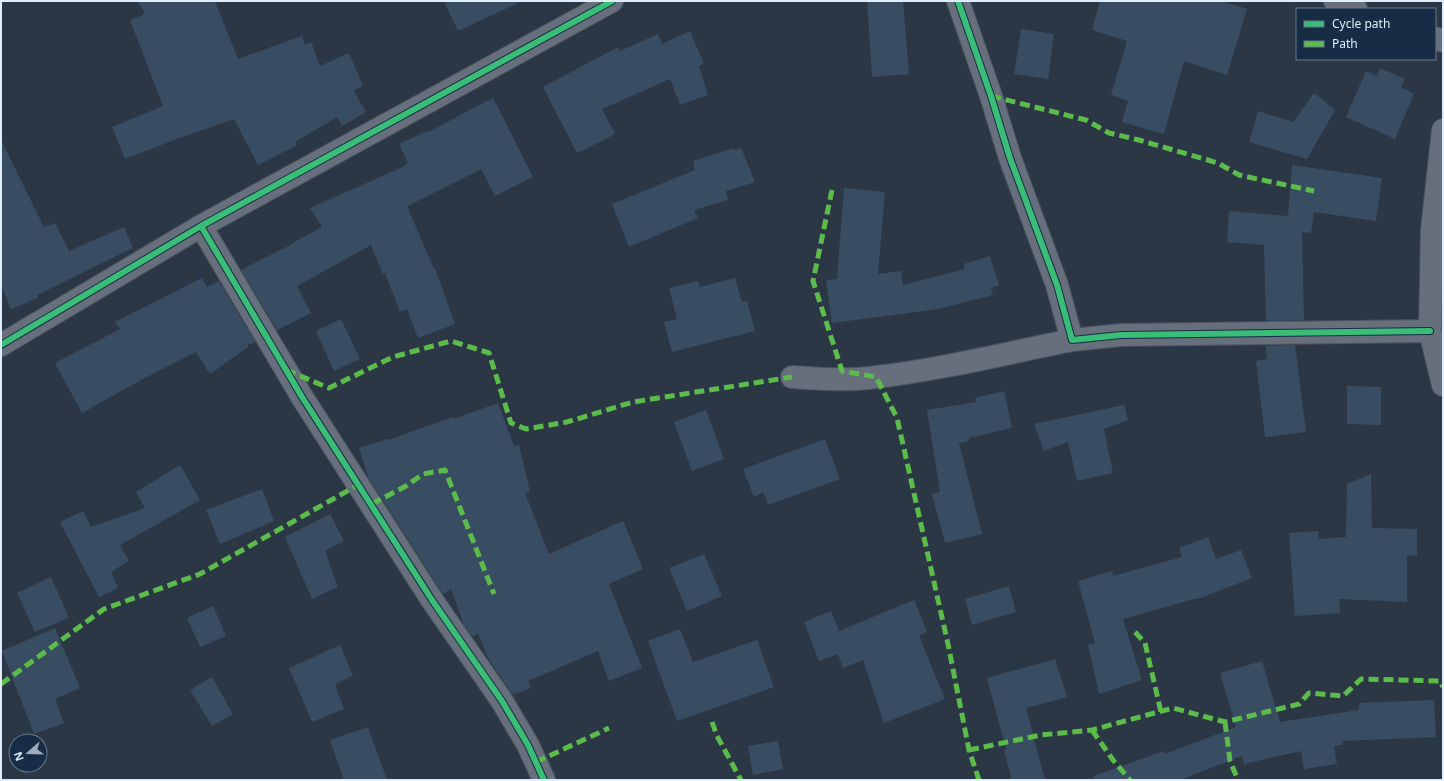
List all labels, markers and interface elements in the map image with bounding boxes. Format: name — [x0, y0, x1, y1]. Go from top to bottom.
legend — [1296, 8, 1436, 60]
text: Cycle path — [1332, 15, 1390, 32]
text: Path — [1332, 35, 1358, 52]
north arrow — [8, 733, 48, 773]
text: N — [10, 750, 27, 763]

